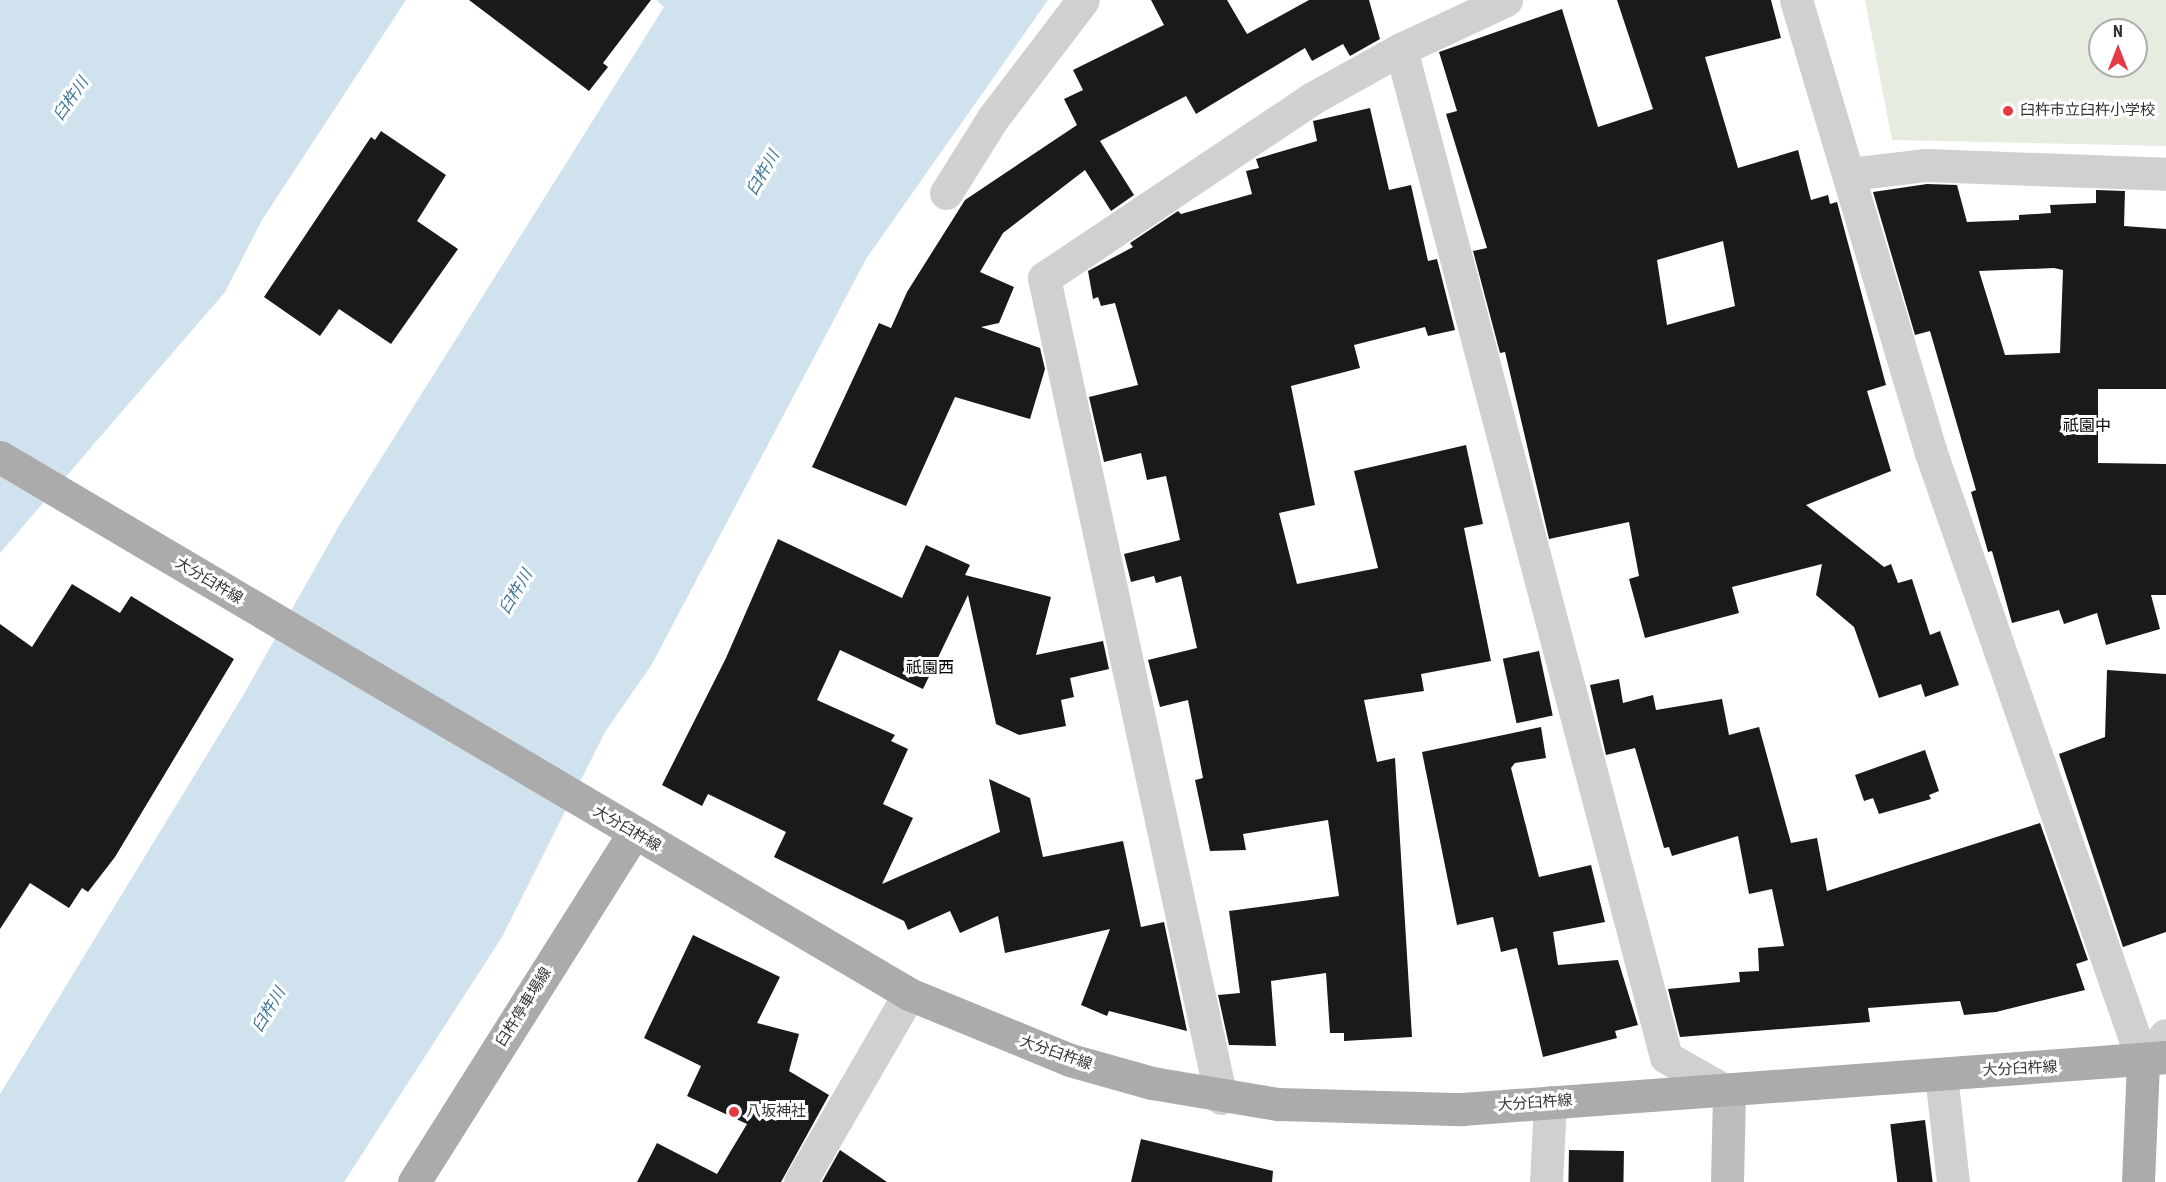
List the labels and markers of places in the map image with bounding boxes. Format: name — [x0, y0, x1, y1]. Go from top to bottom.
place label: 臼杵市立臼杵小学校 — [2020, 102, 2155, 120]
marker: 臼杵市立臼杵小学校 — [2001, 104, 2015, 118]
place label: 八坂神社 — [746, 1103, 806, 1121]
marker: 八坂神社 — [727, 1105, 741, 1119]

